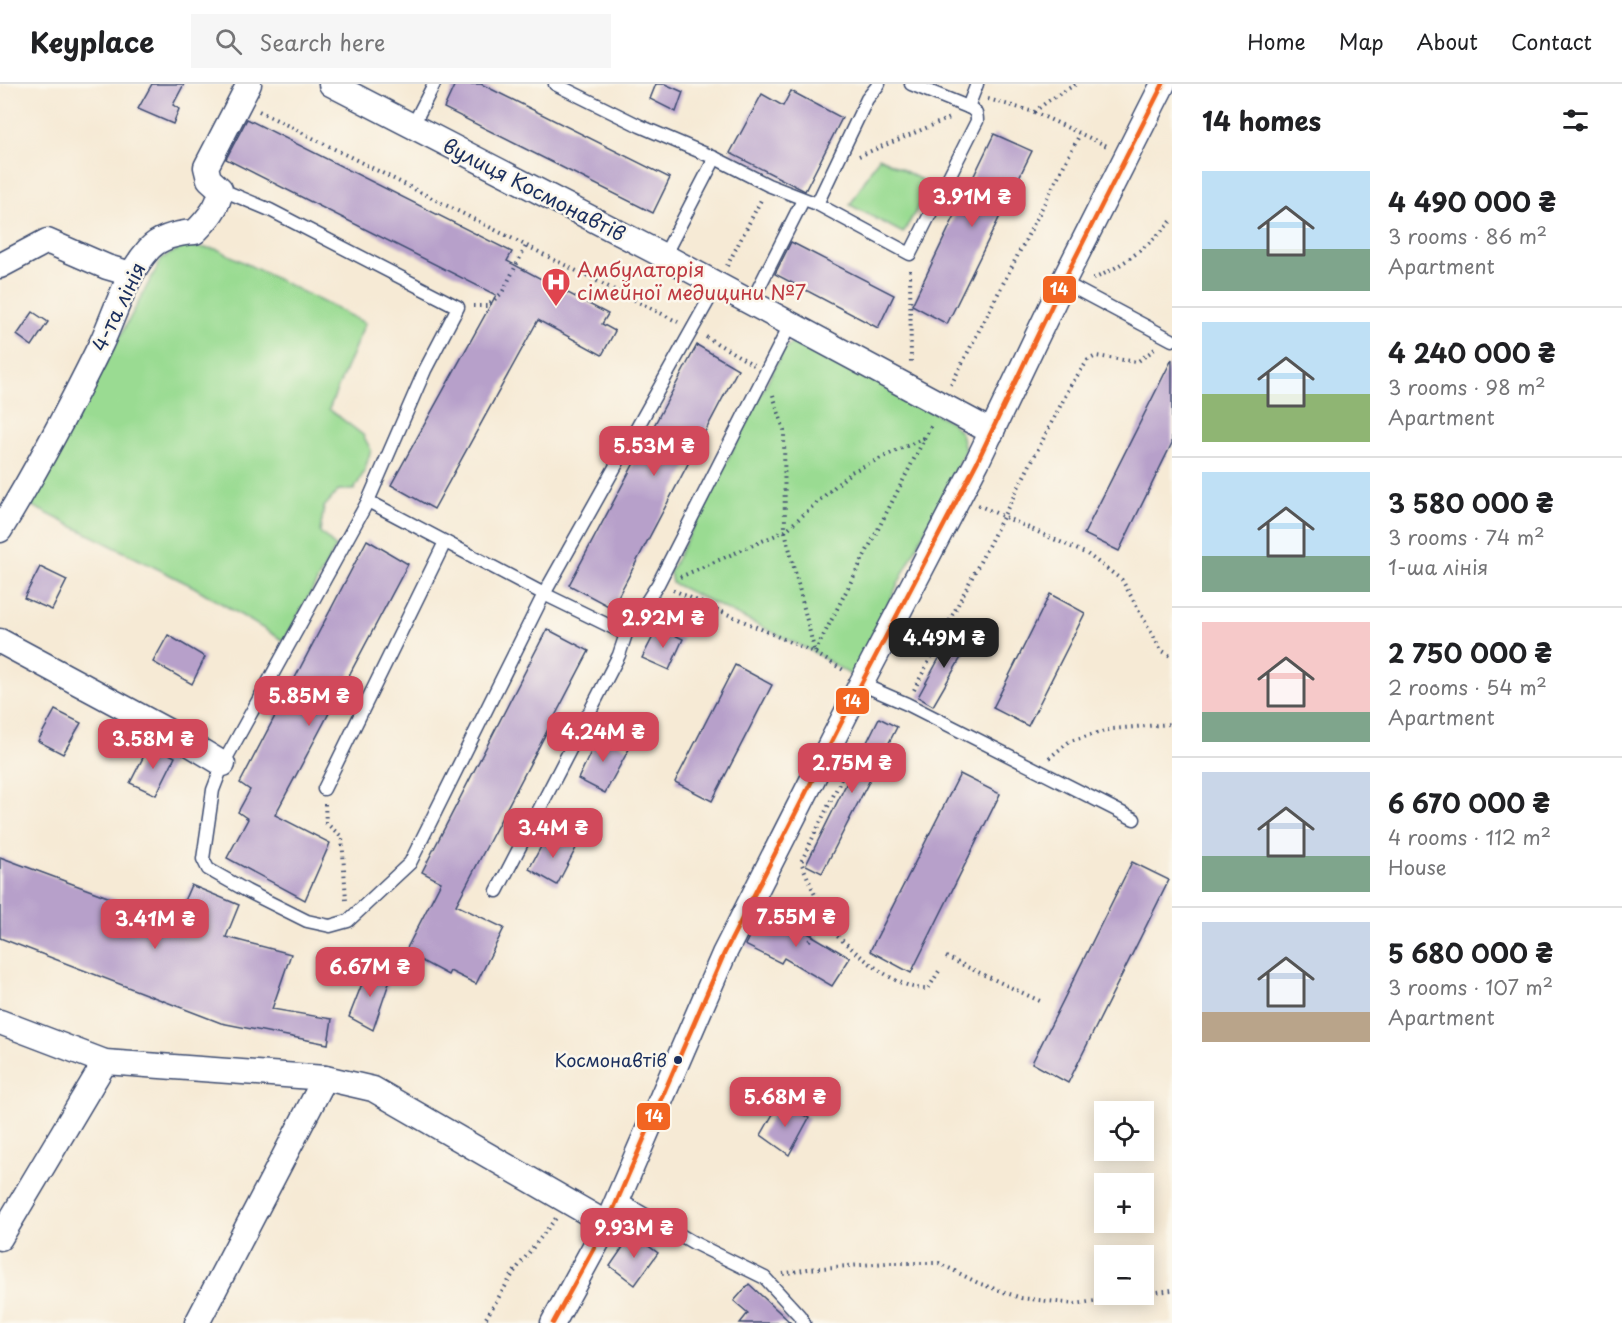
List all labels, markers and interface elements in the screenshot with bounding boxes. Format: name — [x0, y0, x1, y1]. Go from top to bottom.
search box — [191, 14, 611, 68]
text: Keyplace — [30, 20, 155, 63]
icon: search — [212, 25, 245, 58]
text: Search here — [260, 25, 385, 58]
text: Home — [1247, 25, 1306, 57]
text: Map — [1339, 25, 1384, 57]
text: About — [1417, 25, 1478, 57]
text: Contact — [1511, 25, 1592, 57]
text: 14 homes — [1202, 101, 1321, 140]
icon: filters — [1559, 104, 1592, 137]
street label: вулиця Космонавтів — [438, 130, 631, 248]
pin: 3.91M ₴ — [917, 177, 1027, 228]
text: 3.91M ₴ — [933, 181, 1011, 211]
text: 4 490 000 ₴ — [1388, 182, 1556, 221]
icon: home — [1250, 195, 1322, 267]
text: 3 rooms · 86 m² — [1388, 221, 1547, 251]
text: Apartment — [1388, 251, 1495, 281]
place label: Амбулаторія сімейної медицини №7 — [577, 254, 806, 307]
street label: 4-та лінія — [84, 257, 153, 356]
hospital icon: Амбулаторія сімейної медицини №7 — [540, 266, 572, 308]
line badge: 14 — [1042, 275, 1077, 304]
text: 14 — [1050, 276, 1068, 300]
text: 4 240 000 ₴ — [1388, 333, 1556, 372]
icon: home — [1250, 346, 1322, 418]
text: 3 rooms · 98 m² — [1388, 372, 1546, 402]
text: Apartment — [1388, 402, 1495, 432]
pin: 5.53M ₴ — [599, 426, 709, 477]
text: 5.53M ₴ — [613, 430, 695, 460]
text: 3 580 000 ₴ — [1388, 483, 1554, 522]
icon: home — [1250, 496, 1322, 568]
text: 3 rooms · 74 m² — [1388, 522, 1545, 552]
text: 1-ша лінія — [1388, 552, 1488, 582]
pin: 2.92M ₴ — [608, 598, 718, 649]
text: 2.92M ₴ — [621, 602, 705, 632]
pin: 4.49M ₴ — [889, 618, 999, 669]
text: 4.49M ₴ — [903, 622, 985, 652]
text: 2 750 000 ₴ — [1388, 633, 1552, 672]
icon: home — [1250, 646, 1322, 718]
text: 2 rooms · 54 m² — [1388, 672, 1547, 702]
pin: 5.85M ₴ — [254, 676, 364, 727]
text: 5.85M ₴ — [268, 680, 350, 710]
line badge: 14 — [835, 687, 870, 715]
text: 14 — [843, 688, 861, 712]
text: Apartment — [1388, 702, 1495, 732]
pin: 4.24M ₴ — [548, 712, 658, 763]
text: 4.24M ₴ — [561, 716, 645, 746]
pin: 3.58M ₴ — [98, 719, 208, 770]
text: 3.58M ₴ — [112, 723, 194, 753]
pin: 2.75M ₴ — [797, 743, 907, 794]
text: 2.75M ₴ — [812, 747, 892, 777]
text: 6 670 000 ₴ — [1388, 783, 1550, 822]
icon: home — [1250, 796, 1322, 868]
pin: 3.4M ₴ — [504, 808, 602, 859]
text: 3.4M ₴ — [518, 812, 588, 842]
text: 4 rooms · 112 m² — [1388, 822, 1551, 852]
text: House — [1388, 852, 1447, 882]
pin: 7.55M ₴ — [741, 897, 851, 948]
pin: 3.41M ₴ — [100, 899, 210, 950]
text: 7.55M ₴ — [756, 901, 836, 931]
text: 3.41M ₴ — [115, 903, 195, 933]
text: 5 680 000 ₴ — [1388, 933, 1553, 972]
icon: home — [1250, 946, 1322, 1018]
pin: 6.67M ₴ — [315, 947, 425, 998]
text: 6.67M ₴ — [330, 951, 410, 981]
text: 3 rooms · 107 m² — [1388, 972, 1553, 1002]
text: Apartment — [1388, 1002, 1495, 1032]
place label: Космонавтів — [555, 1046, 667, 1073]
marker: Космонавтів — [672, 1054, 684, 1066]
pin: 5.68M ₴ — [730, 1077, 840, 1128]
text: 5.68M ₴ — [744, 1081, 826, 1111]
map controls — [1094, 1101, 1154, 1305]
button: locate — [1094, 1101, 1154, 1161]
line badge: 14 — [636, 1102, 671, 1131]
text: 14 — [645, 1103, 663, 1127]
button: + — [1094, 1173, 1154, 1233]
pin: 9.93M ₴ — [579, 1208, 689, 1259]
text: 9.93M ₴ — [594, 1212, 674, 1242]
button: − — [1094, 1245, 1154, 1305]

